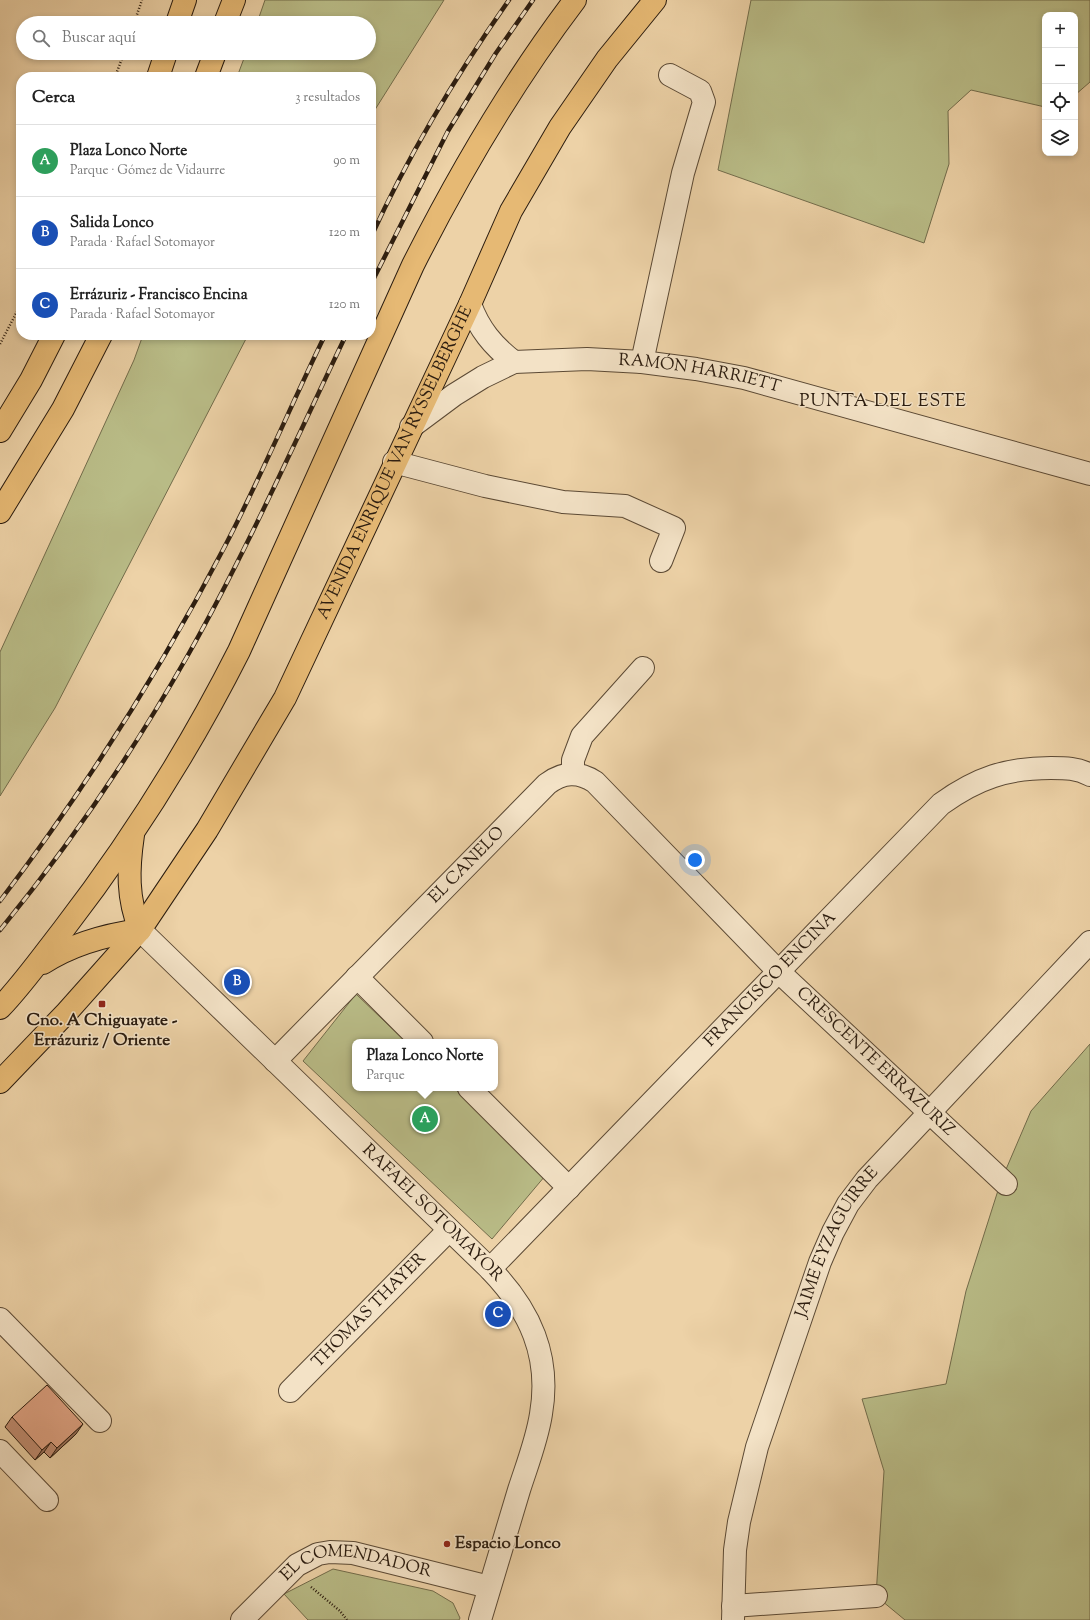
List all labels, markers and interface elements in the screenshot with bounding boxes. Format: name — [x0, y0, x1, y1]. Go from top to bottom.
map controls — [1042, 12, 1078, 156]
button: + — [1042, 12, 1078, 48]
search box — [16, 16, 376, 60]
icon: search — [30, 27, 52, 49]
text: Buscar aquí — [62, 28, 136, 49]
button: − — [1042, 48, 1078, 84]
button: locate — [1042, 84, 1078, 120]
text: Cerca — [32, 86, 75, 110]
text: 3 resultados — [295, 89, 360, 107]
button: layers — [1042, 120, 1078, 156]
text: Plaza Lonco Norte — [70, 141, 187, 162]
text: A — [40, 152, 50, 170]
text: 90 m — [333, 152, 360, 170]
text: Parque · Gómez de Vidaurre — [70, 162, 225, 180]
text: Salida Lonco — [70, 213, 154, 234]
text: B — [41, 224, 49, 242]
text: 120 m — [329, 224, 360, 242]
text: Parada · Rafael Sotomayor — [70, 234, 215, 252]
text: Errázuriz - Francisco Encina — [70, 285, 248, 306]
text: C — [40, 296, 50, 314]
text: 120 m — [329, 296, 360, 314]
street label: AVENIDA ENRIQUE VAN RYSSELBERGHE — [311, 302, 479, 624]
text: Parada · Rafael Sotomayor — [70, 306, 215, 324]
street label: RAMÓN HARRIETT — [618, 349, 783, 400]
district label: PUNTA DEL ESTE — [799, 389, 967, 415]
street label: EL CANELO — [424, 822, 510, 909]
your location — [685, 850, 705, 870]
street label: FRANCISCO ENCINA — [699, 906, 842, 1053]
pin: B — [224, 967, 250, 997]
street label: CRESCENTE ERRAZURIZ — [790, 982, 960, 1142]
marker: Cno. A Chiguayate - Errázuriz / Oriente — [97, 999, 107, 1009]
place label: Cno. A Chiguayate - Errázuriz / Oriente — [27, 1009, 178, 1053]
popup — [352, 1039, 498, 1091]
text: Plaza Lonco Norte — [366, 1046, 484, 1067]
text: Parque — [366, 1067, 405, 1085]
pin: A — [412, 1104, 438, 1134]
street label: RAFAEL SOTOMAYOR — [356, 1139, 509, 1288]
street label: JAIME EYZAGUIRRE — [790, 1162, 884, 1322]
street label: THOMAS THAYER — [307, 1247, 433, 1374]
pin: C — [485, 1299, 511, 1329]
place label: Espacio Lonco — [455, 1532, 561, 1556]
marker: Espacio Lonco — [442, 1539, 452, 1549]
street label: EL COMENDADOR — [275, 1540, 435, 1587]

